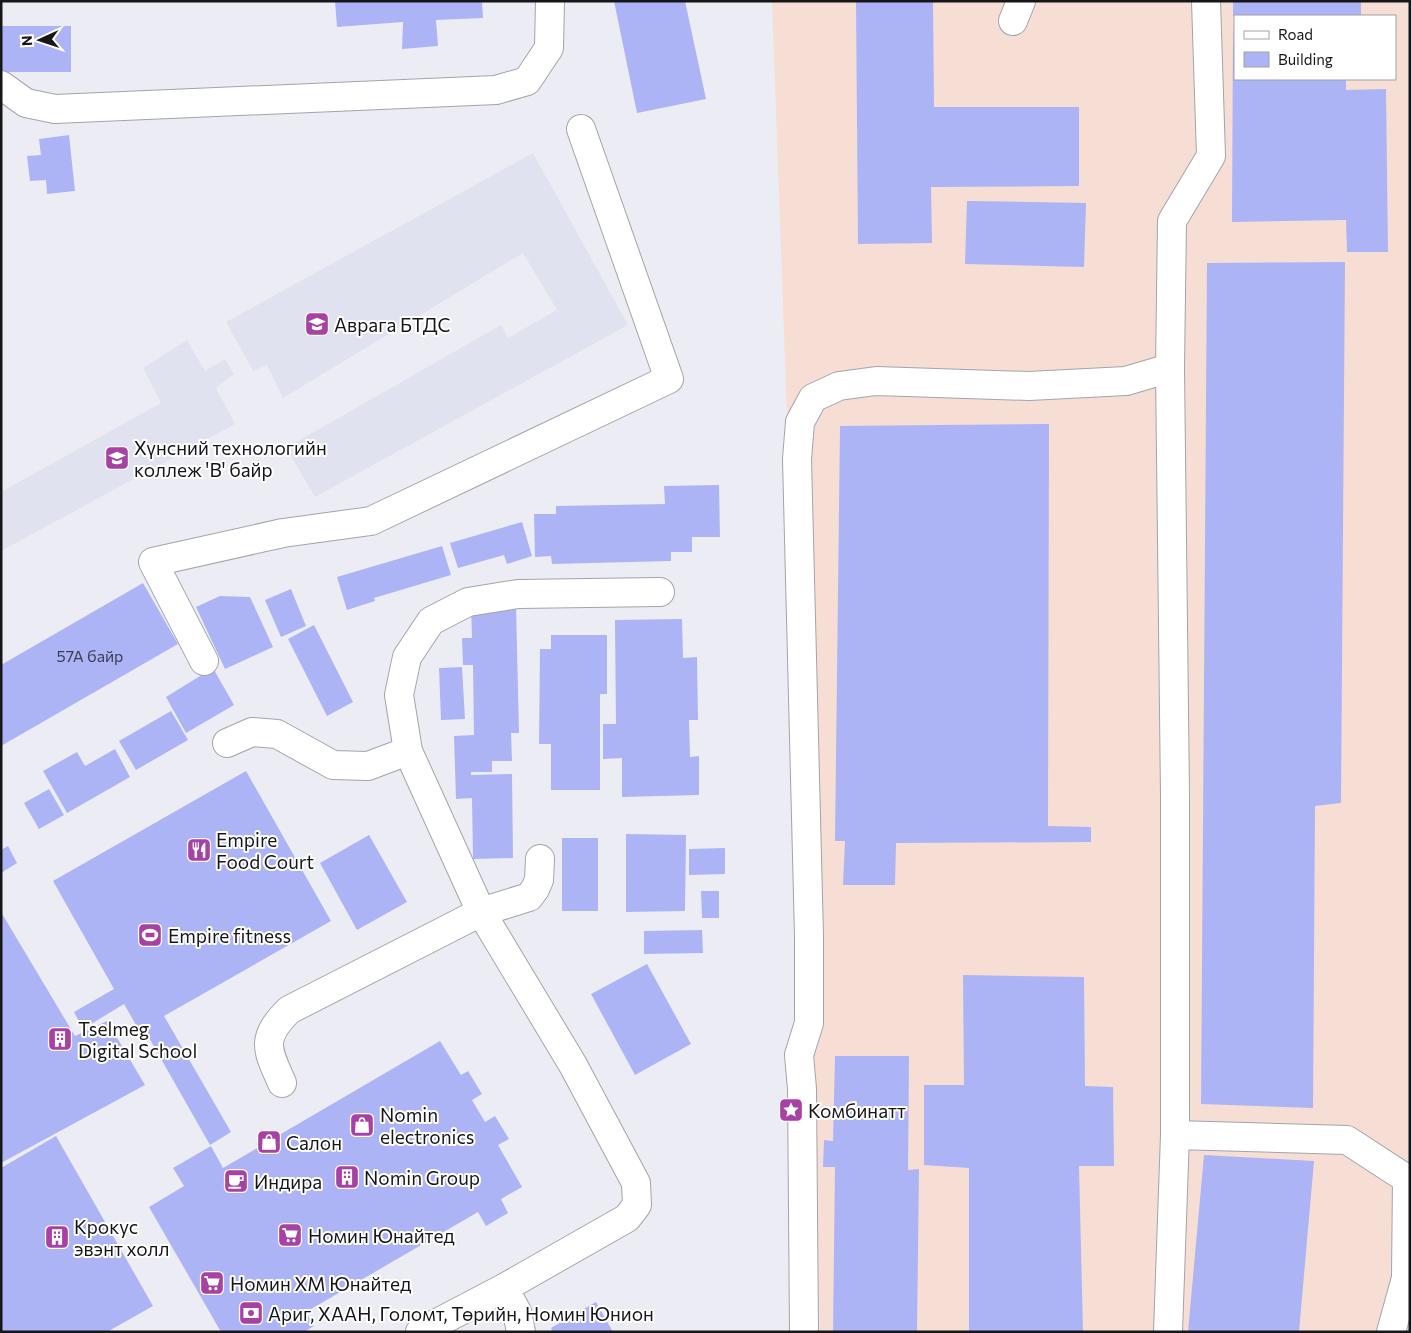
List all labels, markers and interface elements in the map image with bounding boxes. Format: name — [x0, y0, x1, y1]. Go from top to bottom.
north arrow — [15, 15, 65, 65]
legend — [1234, 15, 1396, 80]
text: Road — [1278, 25, 1313, 43]
text: N — [18, 35, 35, 46]
text: Building — [1278, 50, 1333, 68]
school or university icon: Аврага БТДС — [304, 311, 330, 337]
place label: Аврага БТДС — [334, 313, 451, 336]
place label: Хүнсний технологийн коллеж 'B' байр — [134, 436, 327, 481]
school or university icon: Хүнсний технологийн коллеж 'B' байр — [104, 445, 130, 471]
house number: 57A байр — [57, 646, 123, 665]
place label: Empire Food Court — [216, 828, 314, 873]
restaurant icon: Empire Food Court — [186, 837, 212, 863]
sports icon: Empire fitness — [137, 922, 163, 948]
place label: Empire fitness — [168, 924, 291, 947]
place label: Tselmeg Digital School — [78, 1017, 197, 1062]
building icon: Tselmeg Digital School — [47, 1026, 73, 1052]
place icon: Комбинатт — [778, 1097, 804, 1123]
place label: Комбинатт — [808, 1099, 906, 1122]
place label: Nomin electronics — [380, 1103, 474, 1148]
shop icon: Nomin electronics — [349, 1112, 375, 1138]
shop icon: Салон — [256, 1129, 282, 1155]
place label: Салон — [286, 1131, 342, 1154]
building icon: Nomin Group — [334, 1164, 360, 1190]
place label: Nomin Group — [364, 1166, 480, 1189]
cafe icon: Индира — [223, 1168, 249, 1194]
place label: Индира — [254, 1170, 322, 1193]
place label: Крокус эвэнт холл — [74, 1215, 169, 1260]
supermarket icon: Номин Юнайтед — [277, 1222, 303, 1248]
building icon: Крокус эвэнт холл — [44, 1224, 70, 1250]
place label: Номин Юнайтед — [308, 1224, 455, 1247]
supermarket icon: Номин ХМ Юнайтед — [199, 1270, 225, 1296]
place label: Номин ХМ Юнайтед — [230, 1272, 411, 1295]
bank icon: Ариг, ХААН, Голомт, Төрийн, Номин Юнион — [238, 1300, 264, 1326]
place label: Ариг, ХААН, Голомт, Төрийн, Номин Юнион — [268, 1302, 654, 1325]

